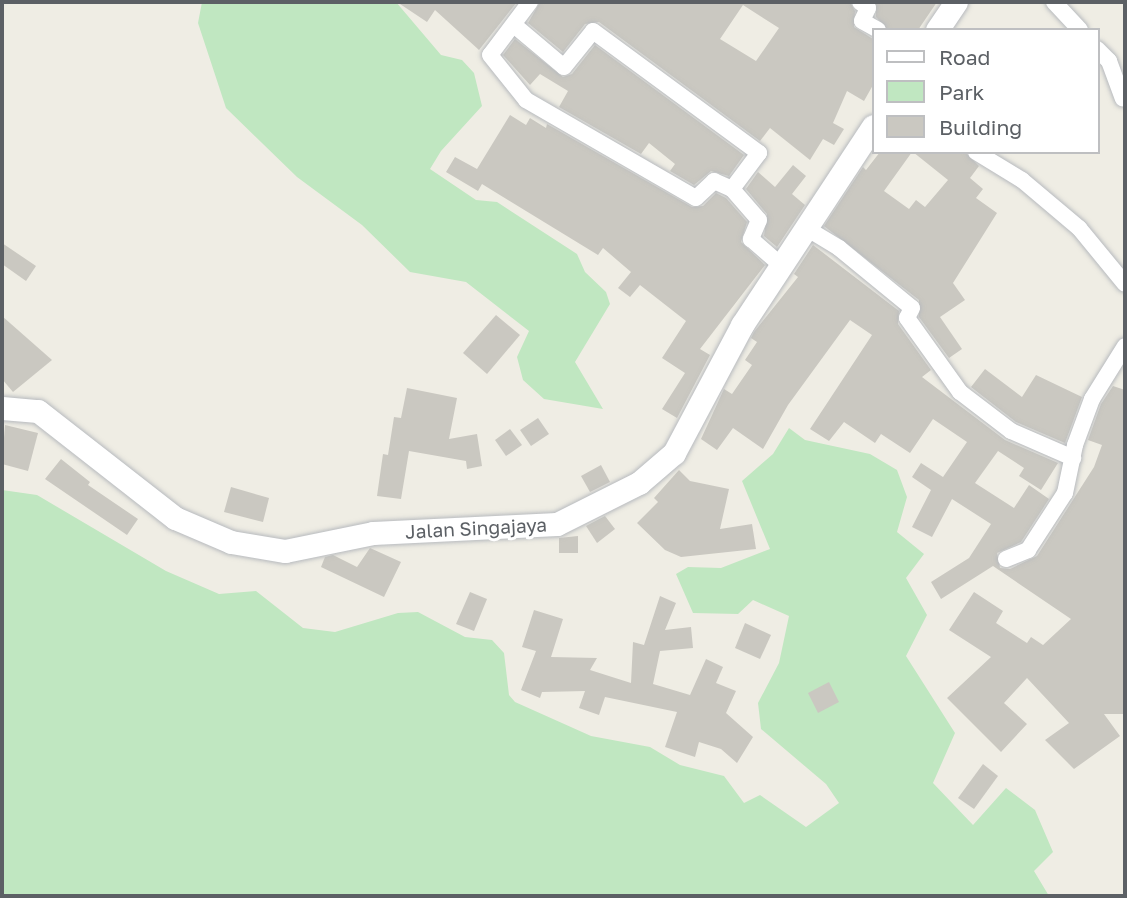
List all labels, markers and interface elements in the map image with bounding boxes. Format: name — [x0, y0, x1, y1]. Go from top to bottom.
legend — [872, 28, 1099, 154]
text: Road — [939, 44, 990, 70]
text: Park — [939, 79, 984, 105]
text: Building — [939, 114, 1022, 140]
street label: Jalan Singajaya — [404, 513, 548, 543]

